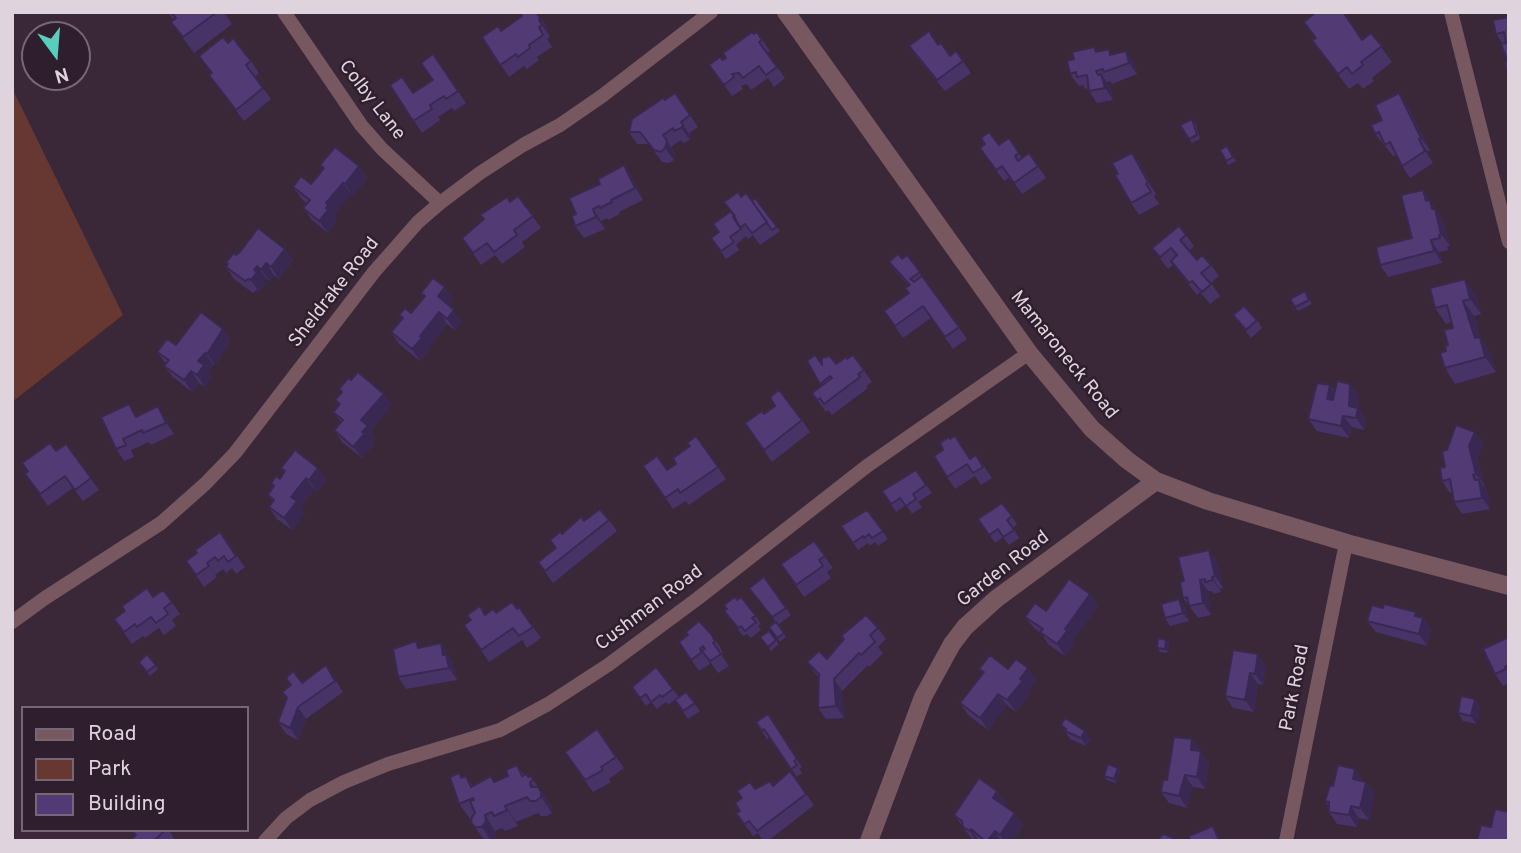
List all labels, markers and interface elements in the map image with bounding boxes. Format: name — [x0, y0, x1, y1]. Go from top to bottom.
north arrow — [21, 21, 91, 91]
street label: Colby Lane — [333, 56, 409, 146]
text: N — [51, 61, 71, 88]
street label: Sheldrake Road — [285, 233, 385, 353]
street label: Mamaroneck Road — [1004, 287, 1122, 425]
street label: Garden Road — [953, 527, 1055, 613]
street label: Cushman Road — [592, 561, 708, 657]
street label: Park Road — [1276, 643, 1316, 733]
legend — [21, 706, 248, 832]
text: Road — [88, 721, 137, 748]
text: Park — [88, 756, 131, 783]
text: Building — [88, 791, 166, 818]

